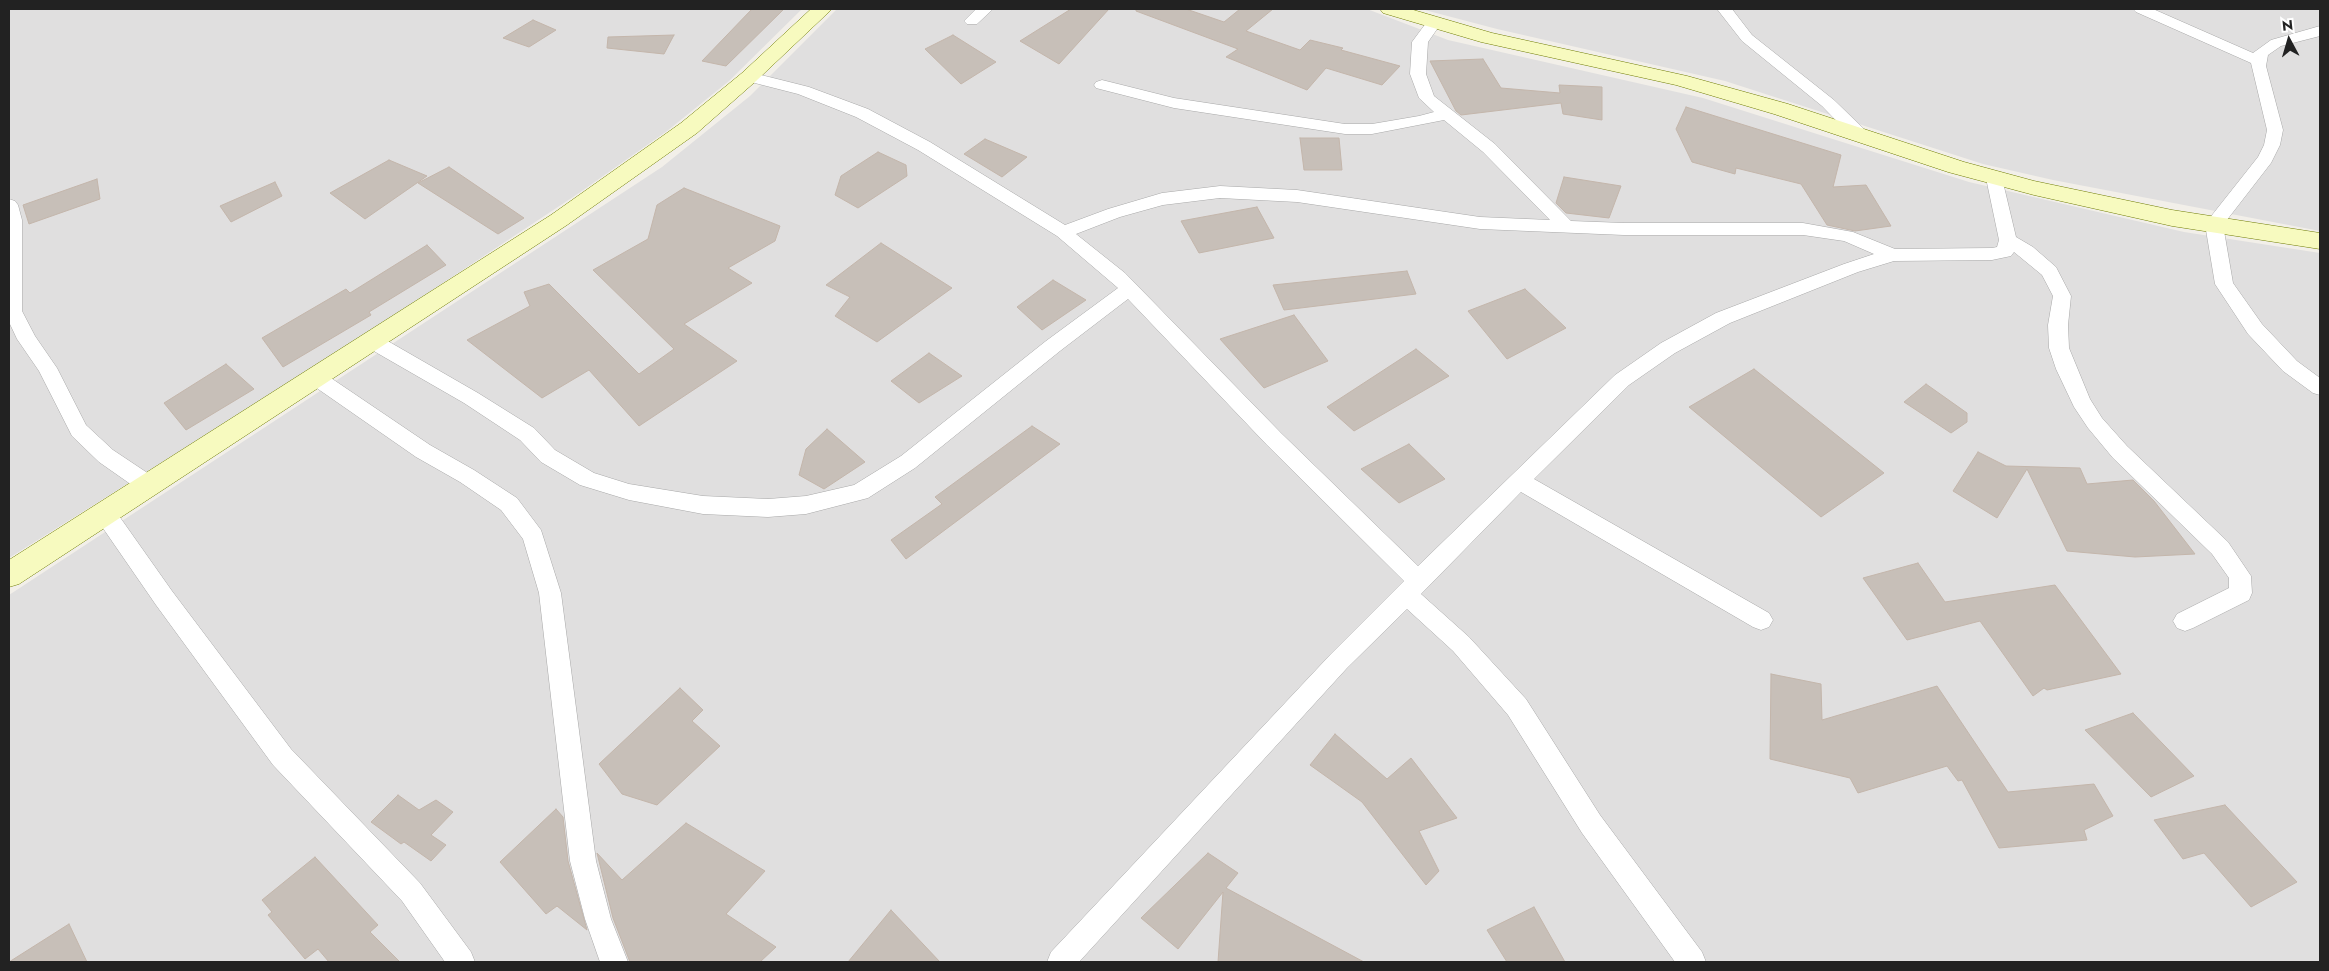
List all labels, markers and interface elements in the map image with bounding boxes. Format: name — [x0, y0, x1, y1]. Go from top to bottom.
north arrow — [2264, 15, 2314, 65]
text: N — [2281, 15, 2294, 36]

